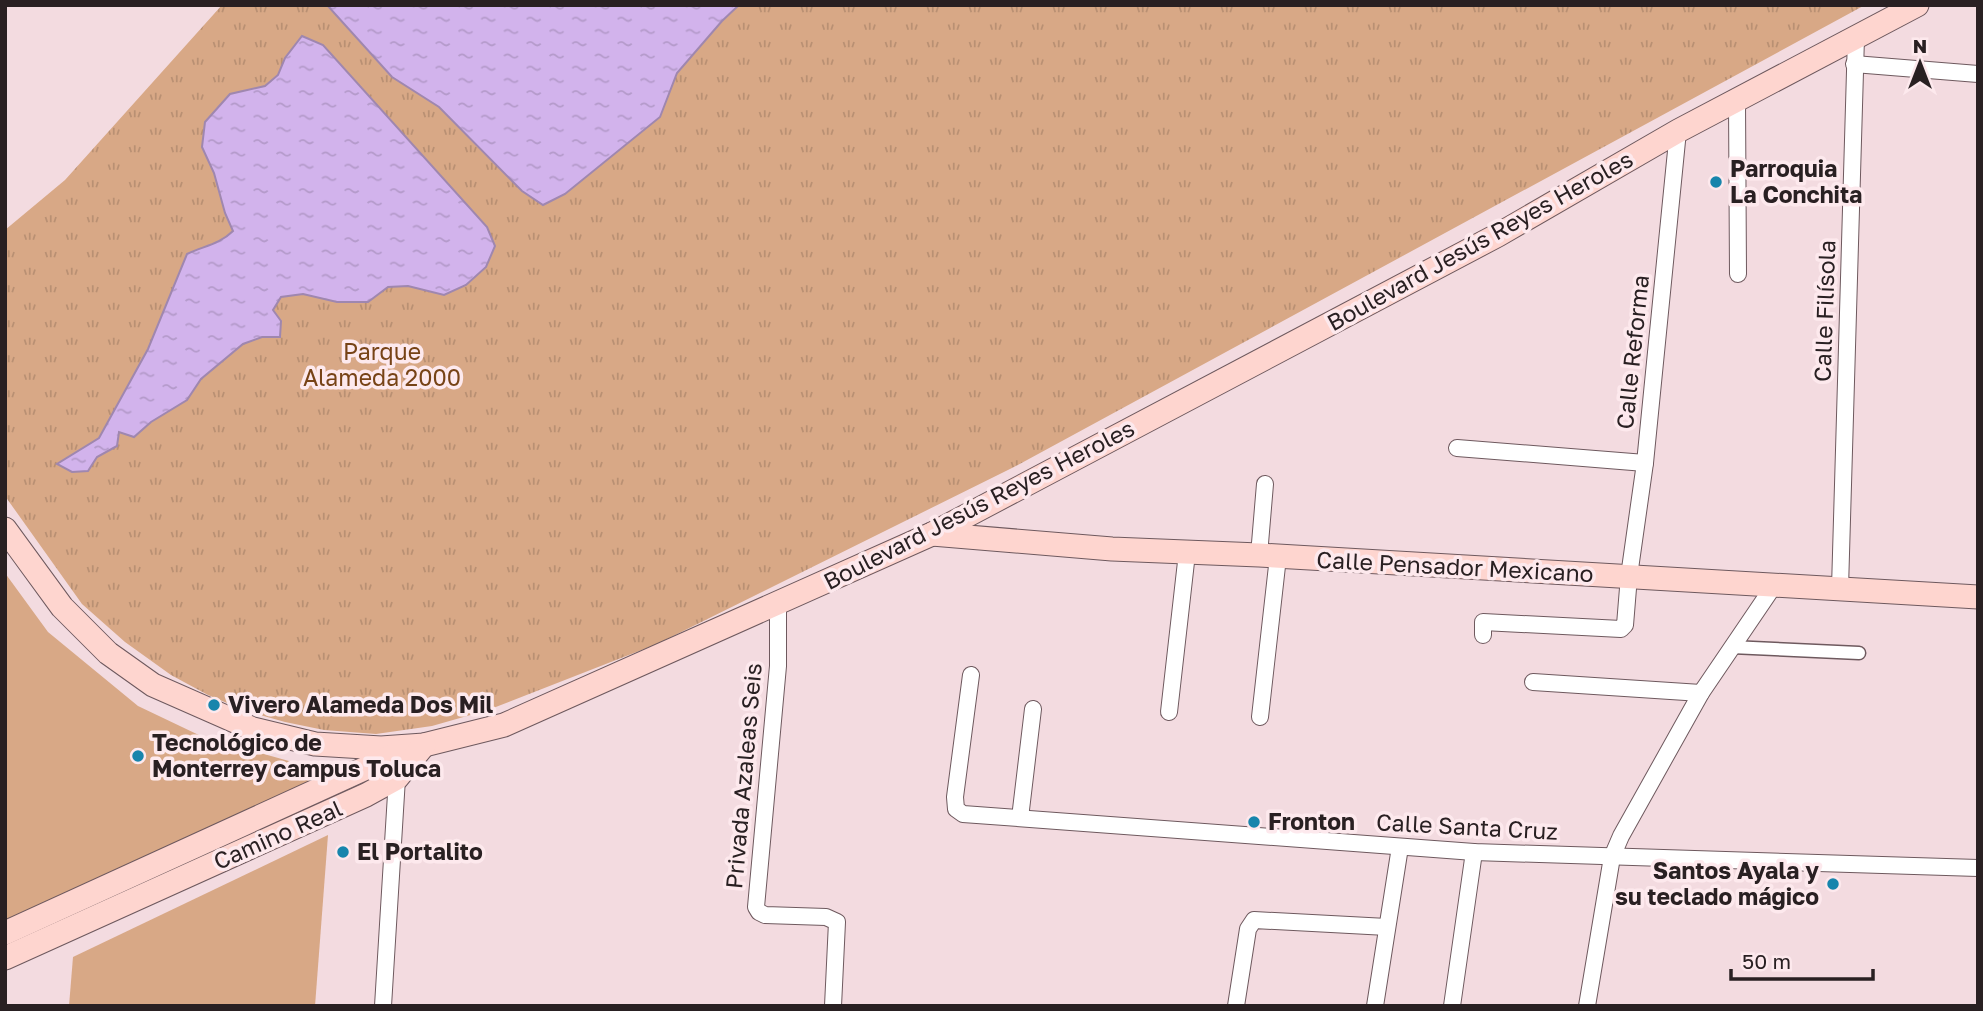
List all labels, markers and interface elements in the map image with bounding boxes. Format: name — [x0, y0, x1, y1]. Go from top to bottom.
north arrow — [1885, 28, 1955, 98]
text: N — [1913, 34, 1927, 57]
street label: Boulevard Jesús Reyes Heroles — [1322, 144, 1637, 336]
place label: Parroquia La Conchita — [1730, 154, 1862, 208]
marker: Parroquia La Conchita — [1708, 174, 1724, 190]
street label: Calle Filísola — [1808, 240, 1840, 382]
street label: Calle Reforma — [1610, 273, 1654, 430]
park label: Parque Alameda 2000 — [303, 337, 461, 391]
street label: Boulevard Jesús Reyes Heroles — [818, 413, 1139, 595]
street label: Calle Pensador Mexicano — [1316, 545, 1594, 587]
street label: Privada Azaleas Seis — [719, 662, 767, 890]
place label: Vivero Alameda Dos Mil — [228, 690, 493, 718]
marker: Vivero Alameda Dos Mil — [206, 697, 222, 713]
place label: Tecnológico de Monterrey campus Toluca — [152, 728, 441, 782]
marker: Tecnológico de Monterrey campus Toluca — [130, 748, 146, 764]
street label: Camino Real — [209, 793, 346, 875]
place label: Fronton — [1268, 807, 1355, 835]
street label: Calle Santa Cruz — [1375, 807, 1559, 845]
marker: Fronton — [1246, 814, 1262, 830]
place label: El Portalito — [357, 837, 483, 865]
marker: El Portalito — [335, 844, 351, 860]
place label: Santos Ayala y su teclado mágico — [1615, 856, 1819, 910]
marker: Santos Ayala y su teclado mágico — [1825, 876, 1841, 892]
scale bar — [1731, 937, 1873, 981]
text: 50 m — [1742, 948, 1791, 974]

